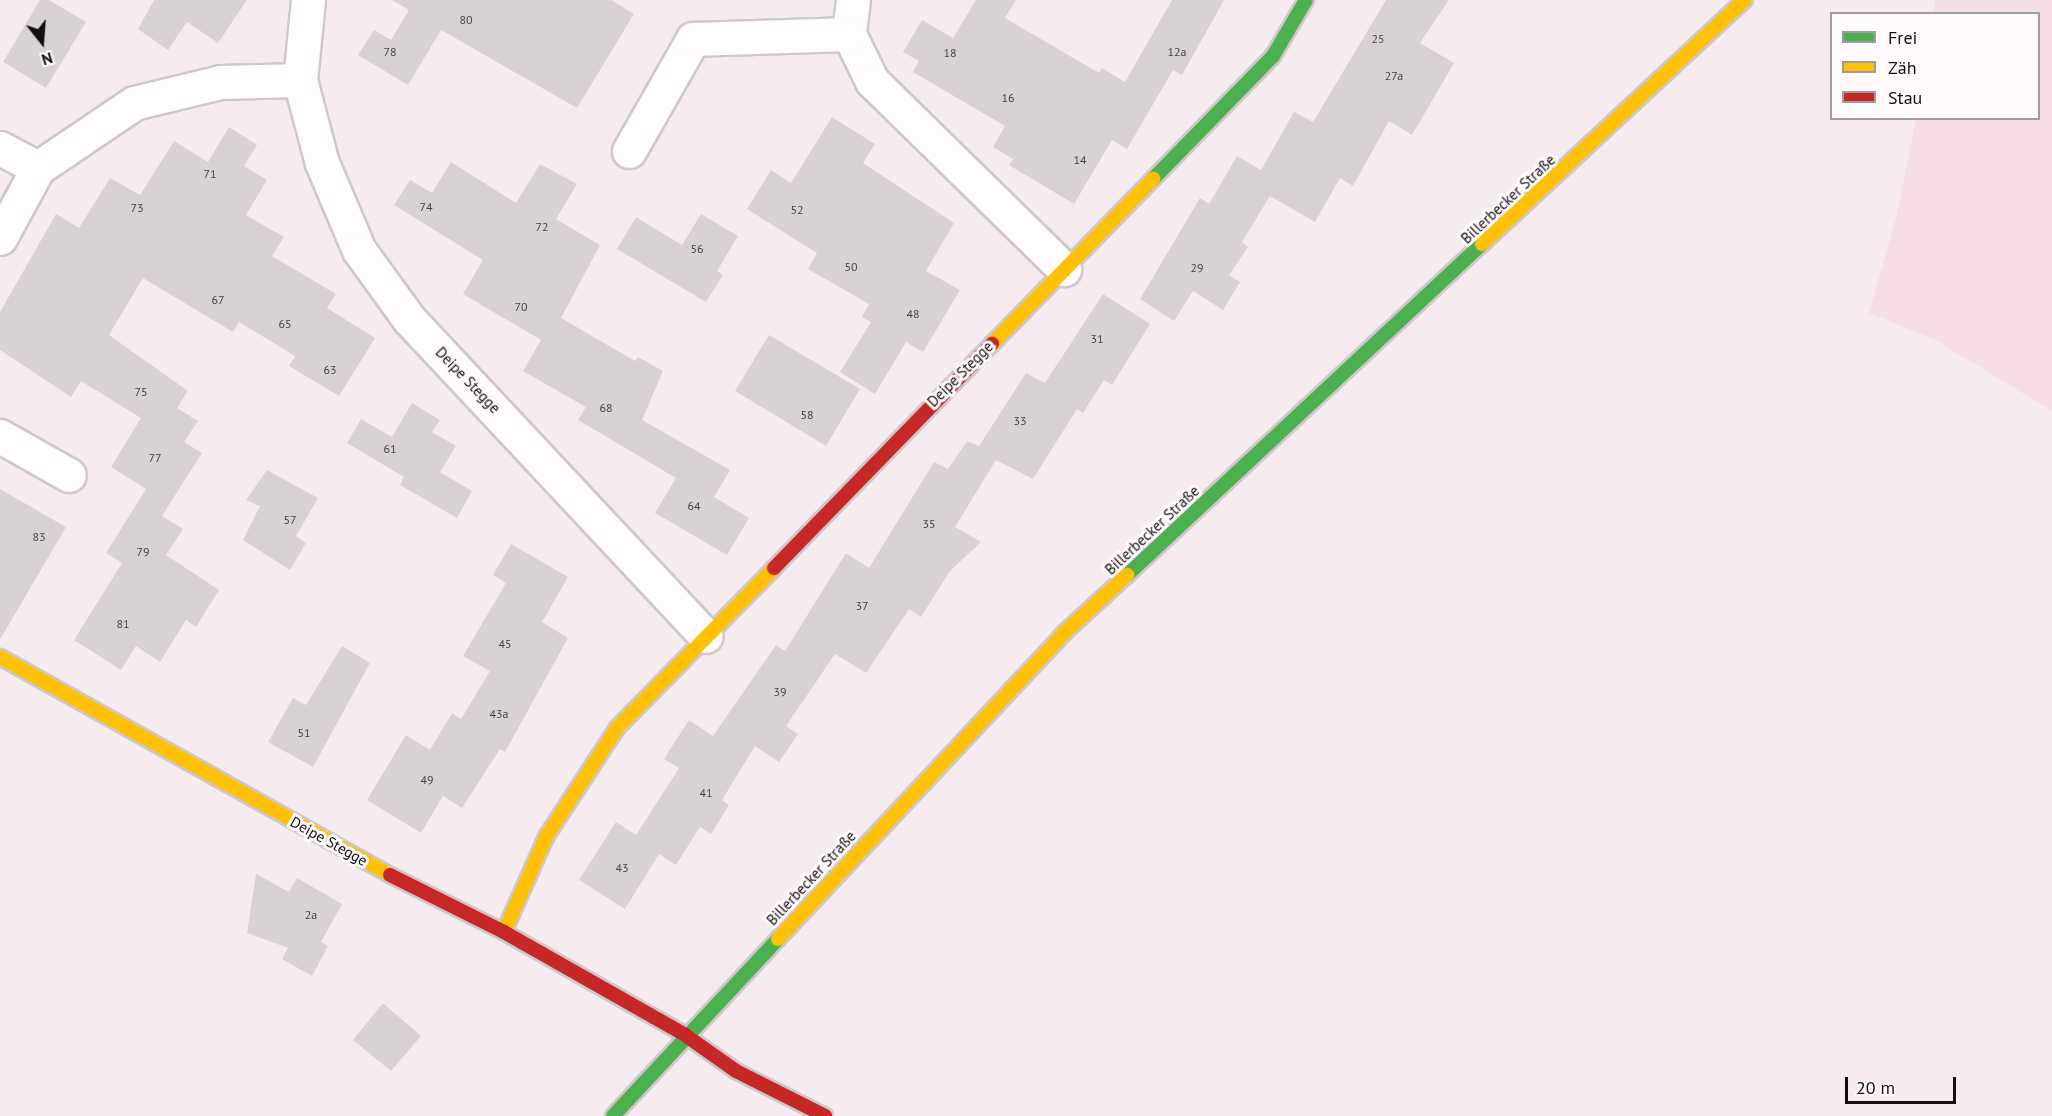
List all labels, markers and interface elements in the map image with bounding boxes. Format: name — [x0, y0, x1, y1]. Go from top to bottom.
north arrow — [12, 12, 72, 72]
legend — [1830, 12, 2040, 120]
house number: 80 — [459, 13, 473, 27]
text: Frei — [1888, 26, 1917, 49]
house number: 25 — [1371, 32, 1385, 46]
house number: 78 — [383, 45, 397, 59]
house number: 12a — [1167, 45, 1187, 59]
house number: 18 — [943, 46, 957, 60]
text: N — [39, 48, 55, 70]
text: Zäh — [1888, 56, 1917, 79]
house number: 27a — [1385, 69, 1403, 83]
text: Stau — [1888, 86, 1922, 109]
house number: 16 — [1001, 91, 1015, 105]
street label: Billerbecker Straße — [1457, 151, 1559, 247]
house number: 14 — [1073, 153, 1087, 167]
house number: 71 — [203, 167, 217, 181]
house number: 74 — [419, 200, 433, 214]
house number: 73 — [130, 201, 144, 215]
house number: 52 — [790, 203, 804, 217]
house number: 72 — [535, 220, 549, 234]
house number: 56 — [690, 242, 704, 256]
house number: 50 — [844, 260, 858, 274]
house number: 29 — [1190, 261, 1204, 275]
house number: 67 — [211, 293, 225, 307]
house number: 70 — [514, 300, 528, 314]
house number: 48 — [906, 307, 920, 321]
house number: 65 — [278, 317, 292, 331]
house number: 31 — [1090, 332, 1104, 346]
street label: Deipe Stegge — [923, 337, 997, 411]
street label: Deipe Stegge — [432, 343, 504, 417]
house number: 63 — [323, 363, 337, 377]
house number: 75 — [134, 385, 148, 399]
house number: 68 — [599, 401, 613, 415]
house number: 58 — [800, 408, 814, 422]
house number: 33 — [1013, 414, 1027, 428]
house number: 61 — [383, 442, 397, 456]
house number: 77 — [148, 451, 162, 465]
street label: Billerbecker Straße — [1101, 482, 1203, 578]
house number: 64 — [687, 499, 701, 513]
house number: 57 — [283, 513, 297, 527]
house number: 35 — [922, 517, 936, 531]
house number: 83 — [32, 530, 46, 544]
house number: 79 — [136, 545, 150, 559]
house number: 37 — [855, 599, 869, 613]
house number: 81 — [116, 617, 130, 631]
house number: 45 — [498, 637, 512, 651]
house number: 39 — [773, 685, 787, 699]
house number: 43a — [489, 707, 509, 721]
house number: 51 — [297, 726, 311, 740]
house number: 49 — [420, 773, 434, 787]
house number: 41 — [699, 786, 713, 800]
street label: Deipe Stegge — [287, 812, 371, 870]
street label: Billerbecker Straße — [763, 827, 859, 929]
house number: 43 — [615, 861, 629, 875]
house number: 2a — [305, 908, 317, 922]
scale bar — [1848, 1065, 1959, 1103]
text: 20 m — [1856, 1076, 1895, 1099]

